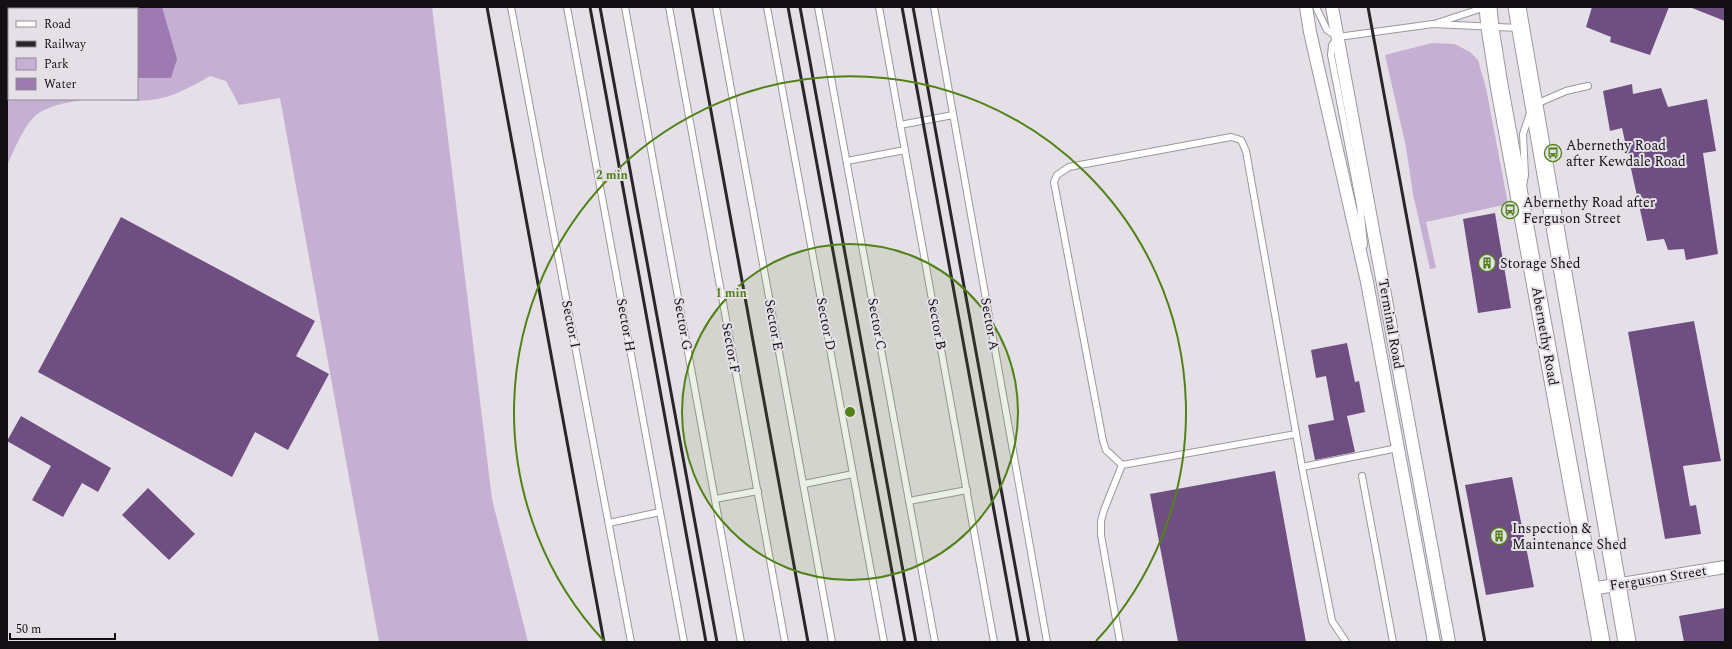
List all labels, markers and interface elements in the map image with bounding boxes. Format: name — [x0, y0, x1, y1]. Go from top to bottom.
legend — [8, 8, 138, 100]
text: Road — [44, 15, 71, 34]
text: Railway — [44, 35, 87, 54]
text: Park — [44, 55, 69, 74]
text: Water — [44, 75, 76, 94]
place label: Abernethy Road after Kewdale Road — [1566, 135, 1686, 172]
bus stop icon: Abernethy Road after Kewdale Road — [1543, 143, 1563, 163]
text: 2 min — [596, 166, 629, 185]
place label: Abernethy Road after Ferguson Street — [1523, 192, 1656, 229]
bus stop icon: Abernethy Road after Ferguson Street — [1500, 200, 1520, 220]
building icon: Storage Shed — [1477, 253, 1497, 273]
place label: Storage Shed — [1500, 253, 1581, 274]
street label: Terminal Road — [1373, 277, 1409, 371]
text: 1 min — [715, 284, 748, 303]
street label: Abernethy Road — [1526, 285, 1564, 387]
street label: Sector G — [668, 296, 698, 352]
street label: Sector D — [811, 296, 841, 352]
street label: Sector C — [862, 296, 892, 352]
street label: Sector A — [975, 296, 1005, 353]
street label: Sector H — [611, 297, 641, 353]
street label: Sector B — [922, 297, 952, 351]
street label: Sector I — [556, 298, 586, 350]
street label: Sector E — [759, 298, 789, 352]
street label: Sector F — [716, 321, 746, 375]
centre of rings — [843, 405, 857, 419]
place label: Inspection & Maintenance Shed — [1512, 518, 1627, 555]
building icon: Inspection & Maintenance Shed — [1489, 526, 1509, 546]
street label: Ferguson Street — [1608, 560, 1708, 596]
scale bar — [10, 615, 115, 641]
text: 50 m — [16, 620, 41, 639]

